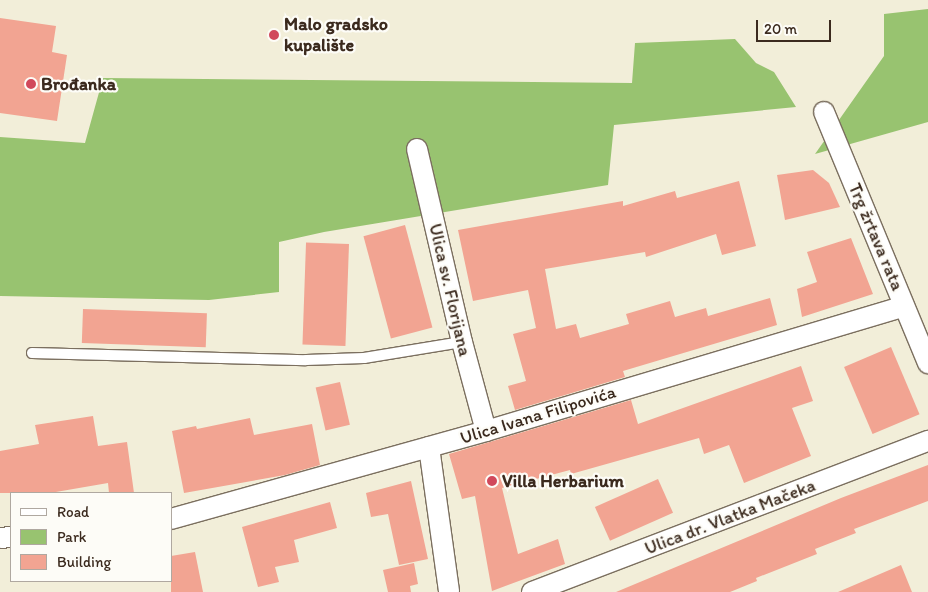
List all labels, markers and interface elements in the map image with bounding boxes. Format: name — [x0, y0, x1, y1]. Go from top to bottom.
scale bar — [758, 10, 833, 42]
place label: Malo gradsko kupalište — [284, 14, 387, 56]
text: 20 m — [764, 20, 797, 38]
marker: Malo gradsko kupalište — [268, 29, 280, 41]
place label: Brođanka — [41, 73, 116, 95]
marker: Brođanka — [25, 78, 37, 90]
street label: Trg žrtava rata — [844, 180, 908, 294]
street label: Ulica sv. Florijana — [424, 221, 476, 359]
street label: Ulica Ivana Filipovića — [458, 381, 618, 449]
place label: Villa Herbarium — [502, 470, 624, 492]
street label: Ulica dr. Vlatka Mačeka — [642, 474, 818, 560]
marker: Villa Herbarium — [486, 475, 498, 487]
legend — [10, 492, 172, 582]
text: Road — [57, 503, 89, 521]
text: Park — [57, 528, 87, 546]
text: Building — [57, 553, 111, 571]

